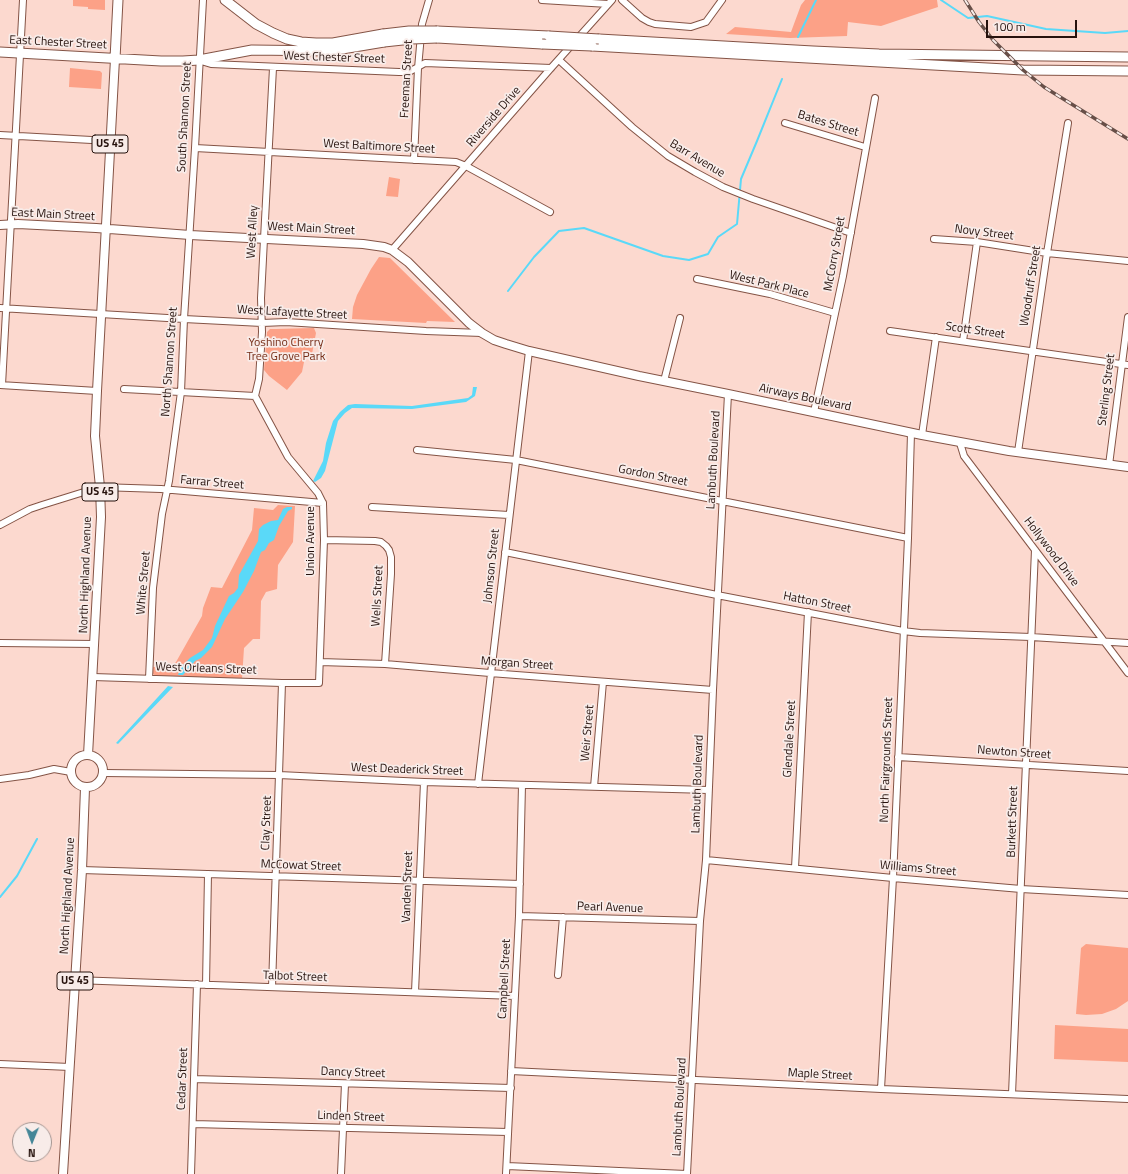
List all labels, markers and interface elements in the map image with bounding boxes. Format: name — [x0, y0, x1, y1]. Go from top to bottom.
scale bar — [988, 12, 1079, 38]
text: 100 m — [993, 17, 1026, 36]
street label: East Chester Street — [9, 33, 107, 53]
street label: Freeman Street — [398, 40, 416, 118]
street label: West Chester Street — [283, 49, 385, 67]
street label: South Shannon Street — [175, 61, 195, 173]
street label: Riverside Drive — [464, 84, 524, 150]
street label: Bates Street — [796, 108, 860, 140]
road number: US 45 — [92, 135, 128, 153]
street label: West Baltimore Street — [323, 137, 435, 157]
street label: Barr Avenue — [667, 137, 727, 181]
street label: West Alley — [244, 205, 262, 259]
street label: East Main Street — [11, 206, 95, 224]
street label: McCorry Street — [821, 215, 849, 293]
street label: West Main Street — [267, 220, 355, 238]
street label: Novy Street — [954, 222, 1014, 244]
street label: Woodruff Street — [1018, 245, 1044, 327]
street label: West Park Place — [728, 268, 810, 302]
street label: West Lafayette Street — [237, 303, 347, 323]
street label: North Shannon Street — [159, 307, 181, 417]
street label: Scott Street — [944, 320, 1006, 342]
park label: Yoshino Cherry Tree Grove Park — [246, 336, 326, 364]
street label: Sterling Street — [1095, 353, 1119, 427]
street label: Airways Boulevard — [758, 381, 852, 415]
street label: Lambuth Boulevard — [704, 410, 724, 510]
street label: Gordon Street — [617, 462, 689, 490]
street label: Farrar Street — [180, 473, 244, 493]
road number: US 45 — [82, 483, 118, 501]
street label: Union Avenue — [304, 506, 318, 576]
street label: Hollywood Drive — [1020, 515, 1082, 589]
street label: North Highland Avenue — [77, 516, 95, 634]
street label: Johnson Street — [481, 528, 503, 604]
street label: White Street — [134, 551, 154, 615]
street label: Wells Street — [369, 565, 387, 627]
street label: Hatton Street — [782, 589, 852, 617]
street label: Morgan Street — [480, 654, 554, 674]
street label: West Orleans Street — [155, 660, 257, 678]
street label: North Fairgrounds Street — [878, 697, 896, 823]
street label: Glendale Street — [781, 700, 799, 778]
street label: Weir Street — [578, 704, 598, 762]
street label: Lambuth Boulevard — [689, 734, 707, 834]
street label: Newton Street — [977, 743, 1051, 763]
street label: West Deaderick Street — [351, 761, 463, 779]
street label: Burkett Street — [1005, 786, 1021, 858]
street label: Clay Street — [259, 795, 275, 851]
street label: North Highland Avenue — [58, 837, 78, 955]
street label: Vanden Street — [400, 851, 416, 923]
street label: McCowat Street — [260, 857, 342, 875]
street label: Williams Street — [879, 858, 957, 880]
street label: Pearl Avenue — [577, 900, 643, 916]
street label: Campbell Street — [496, 938, 514, 1020]
street label: Talbot Street — [263, 969, 327, 985]
road number: US 45 — [57, 972, 93, 990]
street label: Cedar Street — [175, 1047, 191, 1111]
street label: Lambuth Boulevard — [670, 1057, 690, 1157]
street label: Dancy Street — [320, 1065, 386, 1081]
street label: Maple Street — [787, 1066, 853, 1084]
street label: Linden Street — [317, 1109, 385, 1125]
north arrow — [12, 1122, 52, 1162]
text: N — [28, 1145, 36, 1161]

